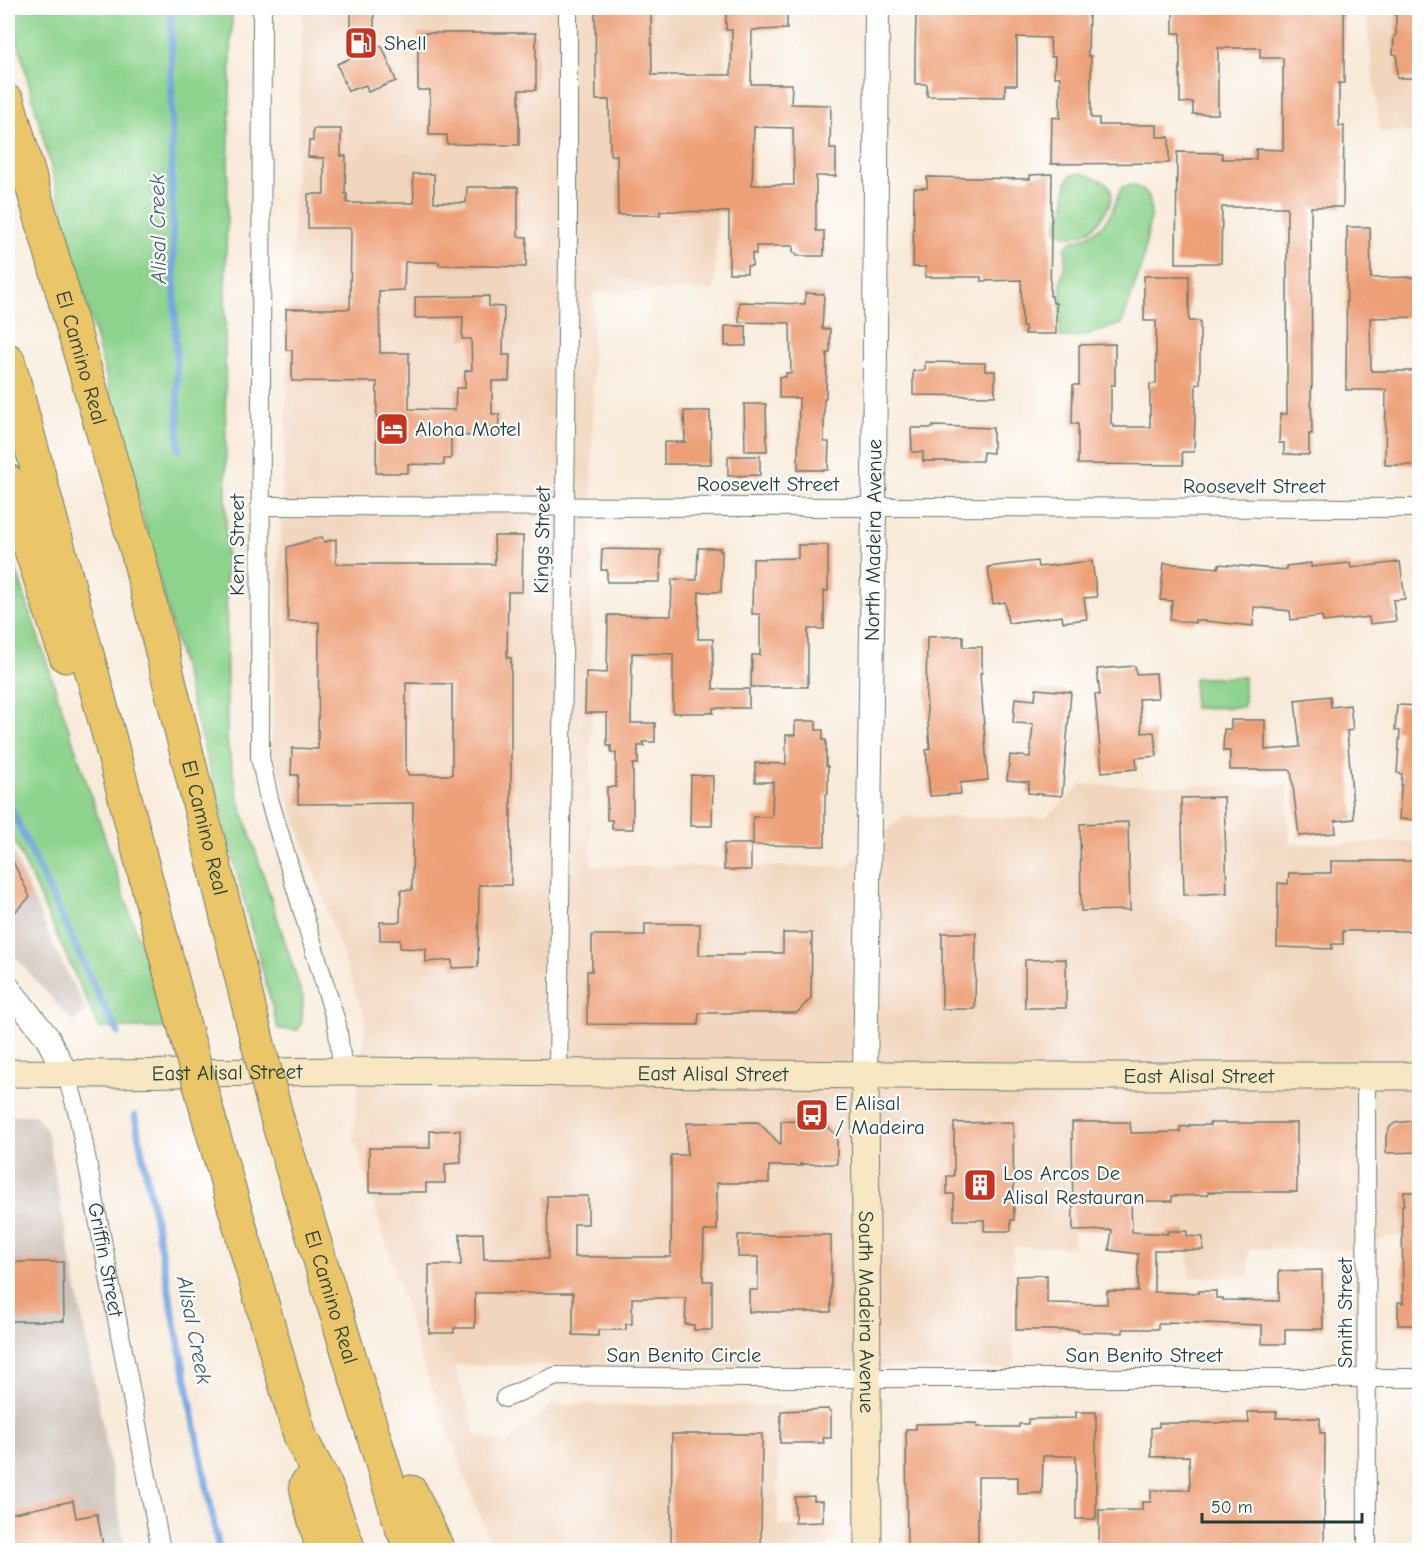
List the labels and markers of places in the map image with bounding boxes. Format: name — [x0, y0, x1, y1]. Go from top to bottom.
fuel station icon: Shell — [343, 25, 379, 61]
place label: Shell — [384, 31, 427, 55]
hotel icon: Aloha Motel — [374, 411, 410, 447]
place label: Aloha Motel — [415, 417, 521, 441]
place label: E Alisal / Madeira — [835, 1091, 925, 1139]
bus stop icon: E Alisal / Madeira — [794, 1097, 830, 1133]
place label: Los Arcos De Alisal Restauran — [1003, 1161, 1145, 1209]
building icon: Los Arcos De Alisal Restauran — [962, 1167, 998, 1203]

